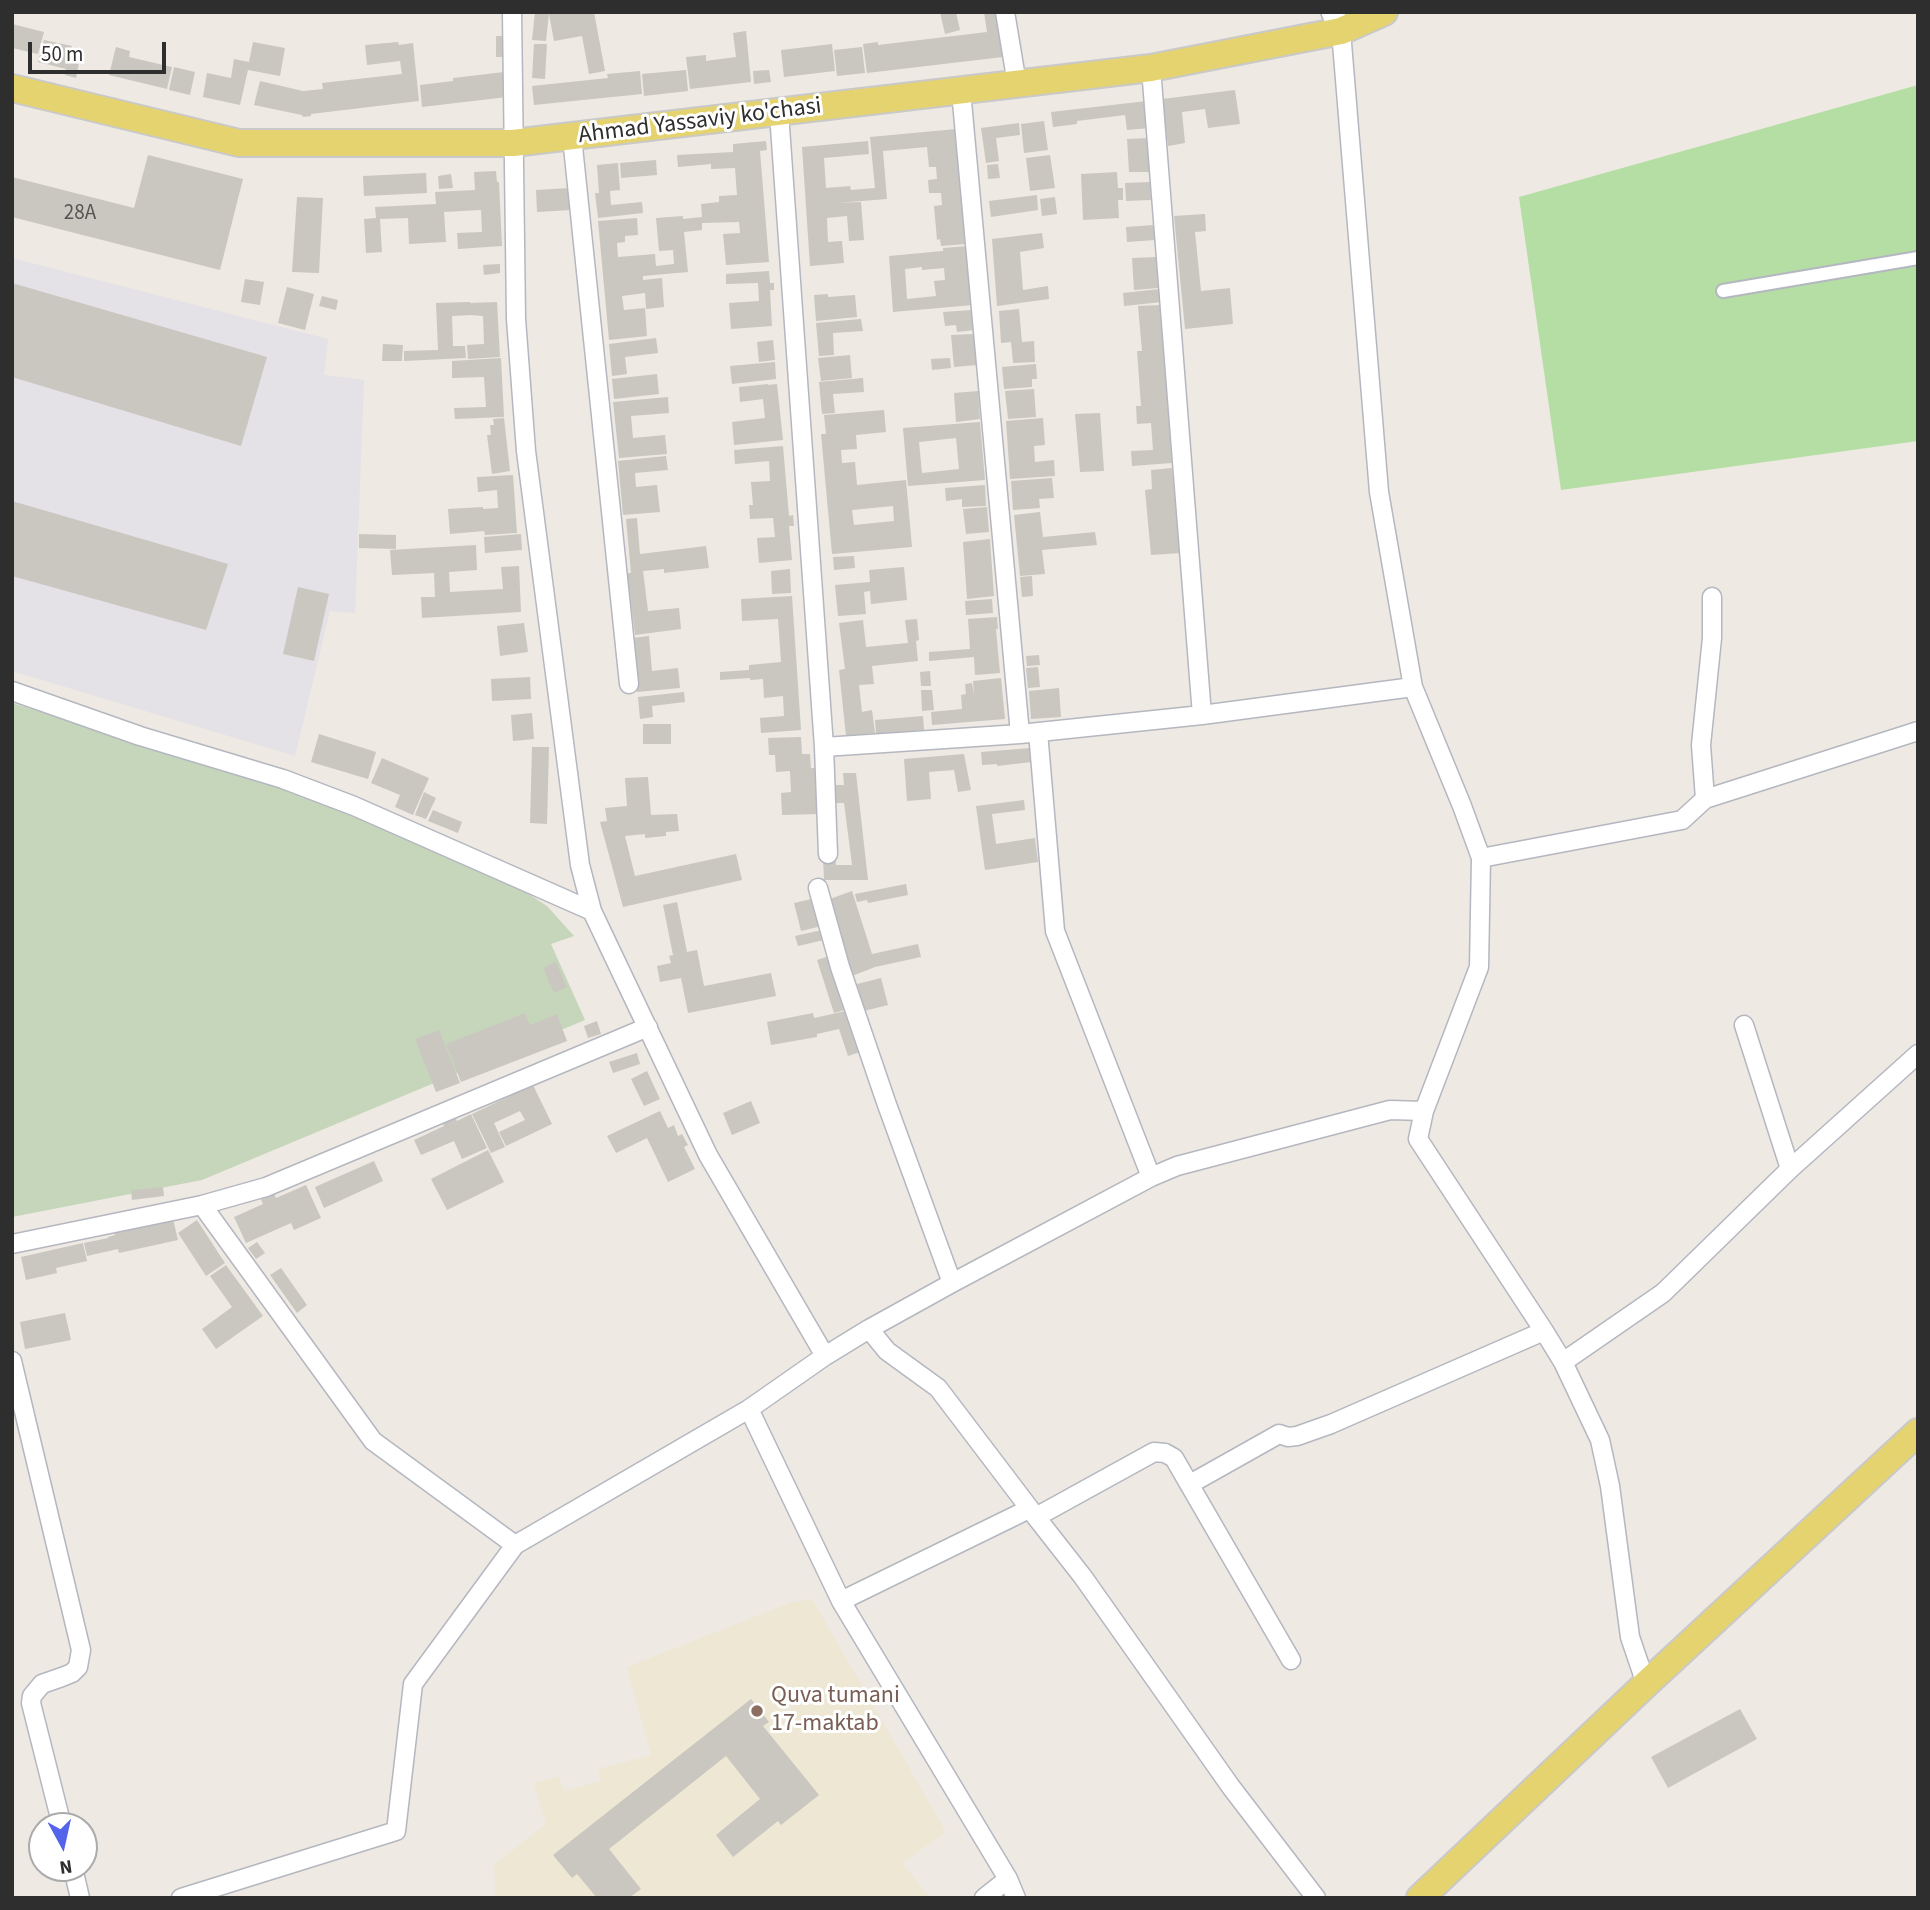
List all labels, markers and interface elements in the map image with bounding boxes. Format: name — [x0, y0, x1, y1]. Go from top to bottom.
scale bar — [32, 28, 170, 72]
text: 50 m — [41, 39, 83, 69]
street label: Ahmad Yassaviy ko'chasi — [577, 93, 823, 151]
house number: 28A — [64, 201, 96, 227]
place label: Quva tumani 17-maktab — [771, 1683, 900, 1739]
marker: Quva tumani 17-maktab — [749, 1703, 765, 1719]
north arrow — [28, 1812, 98, 1882]
text: N — [58, 1852, 74, 1881]

